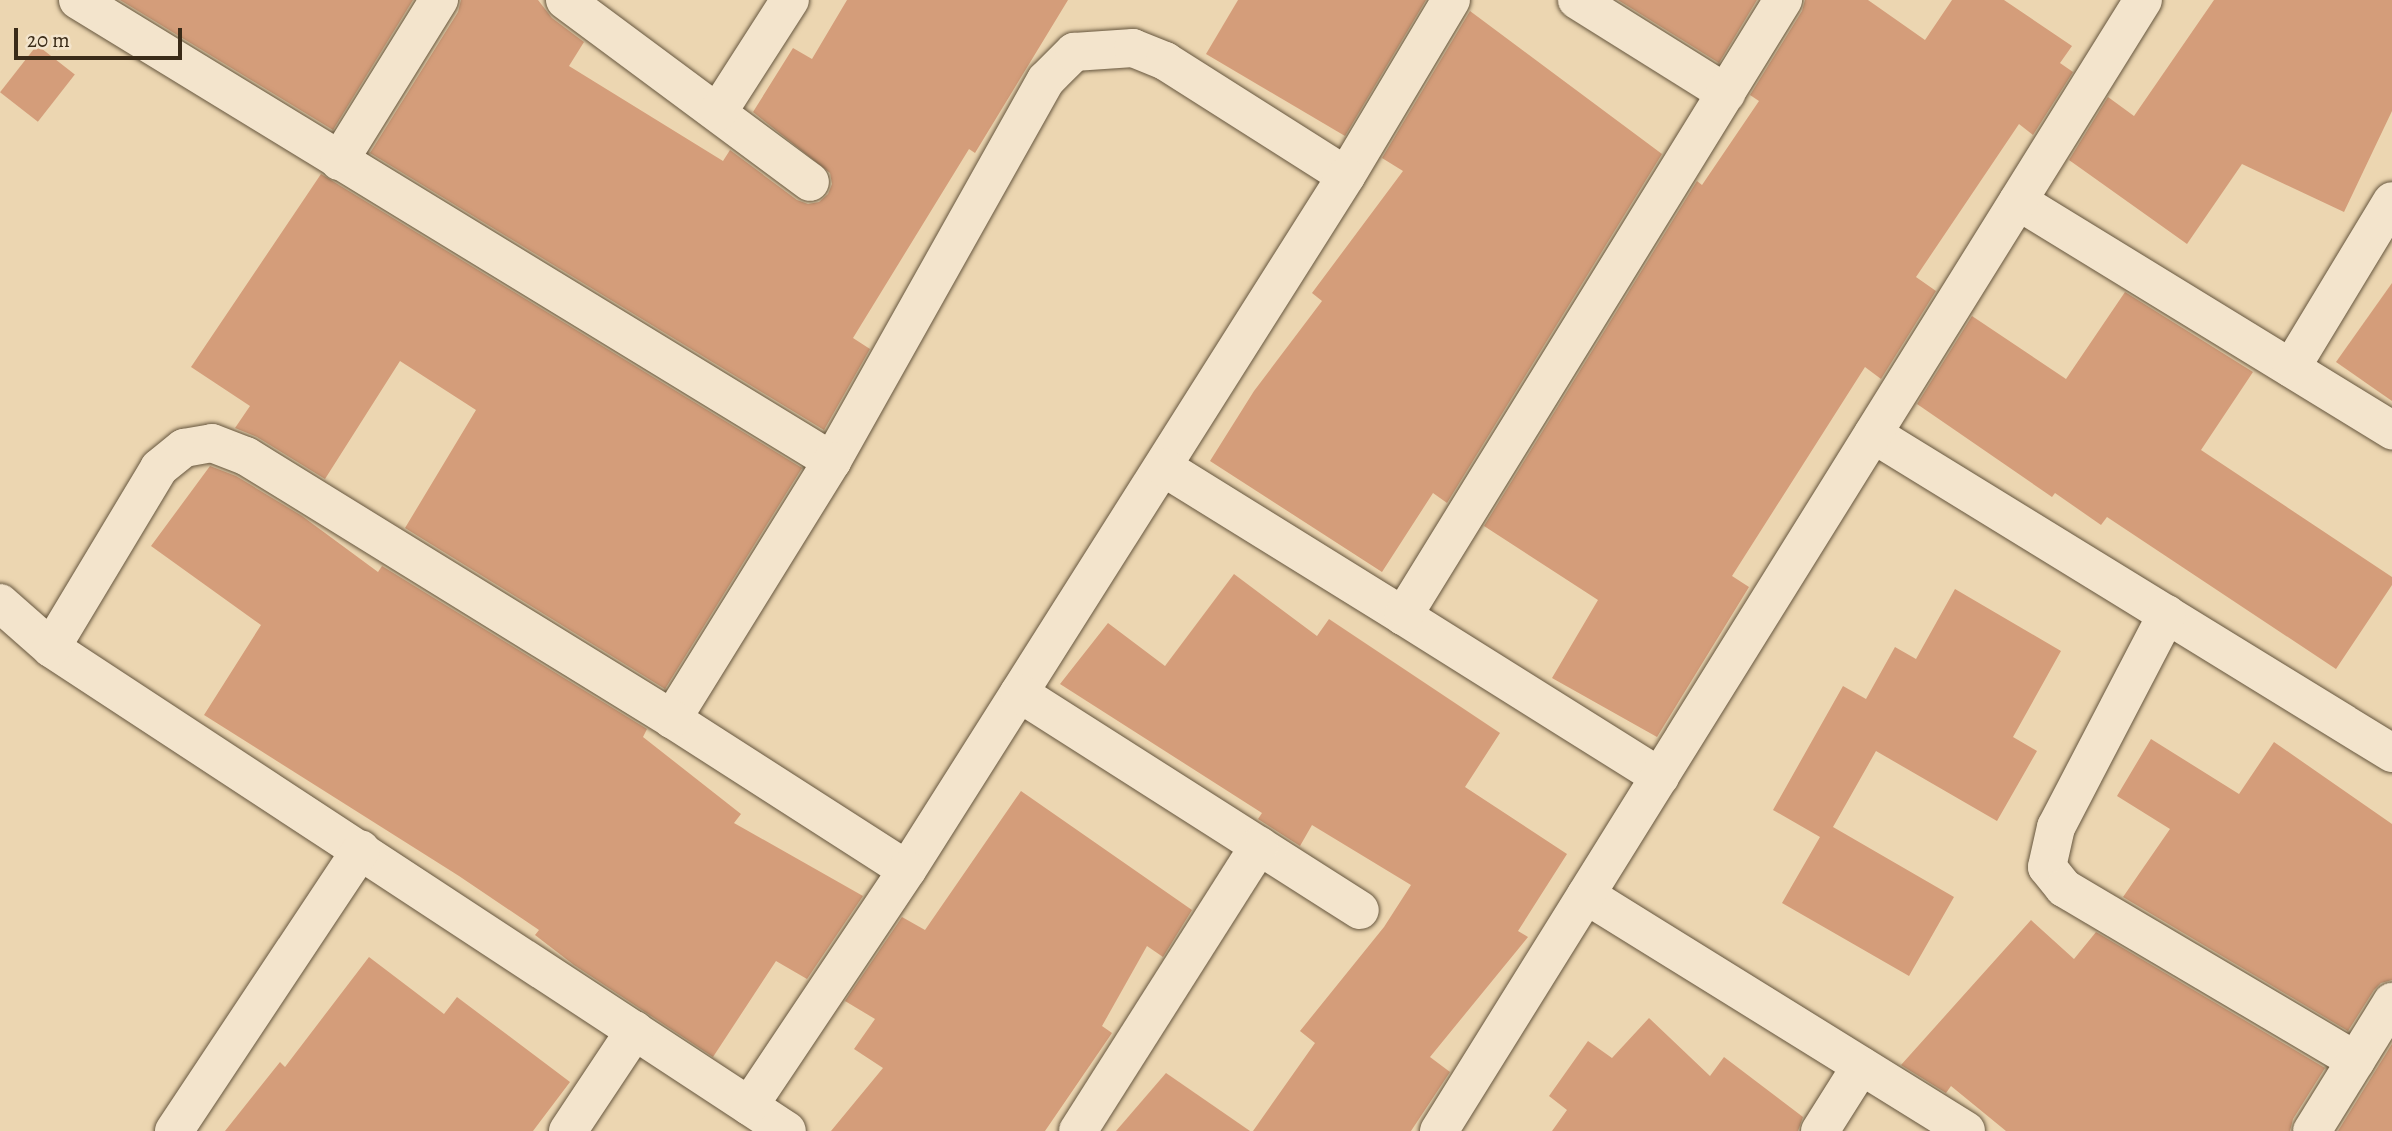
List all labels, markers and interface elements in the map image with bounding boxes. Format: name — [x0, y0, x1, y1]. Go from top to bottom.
scale bar — [18, 14, 186, 58]
text: 20 m — [27, 26, 70, 54]

